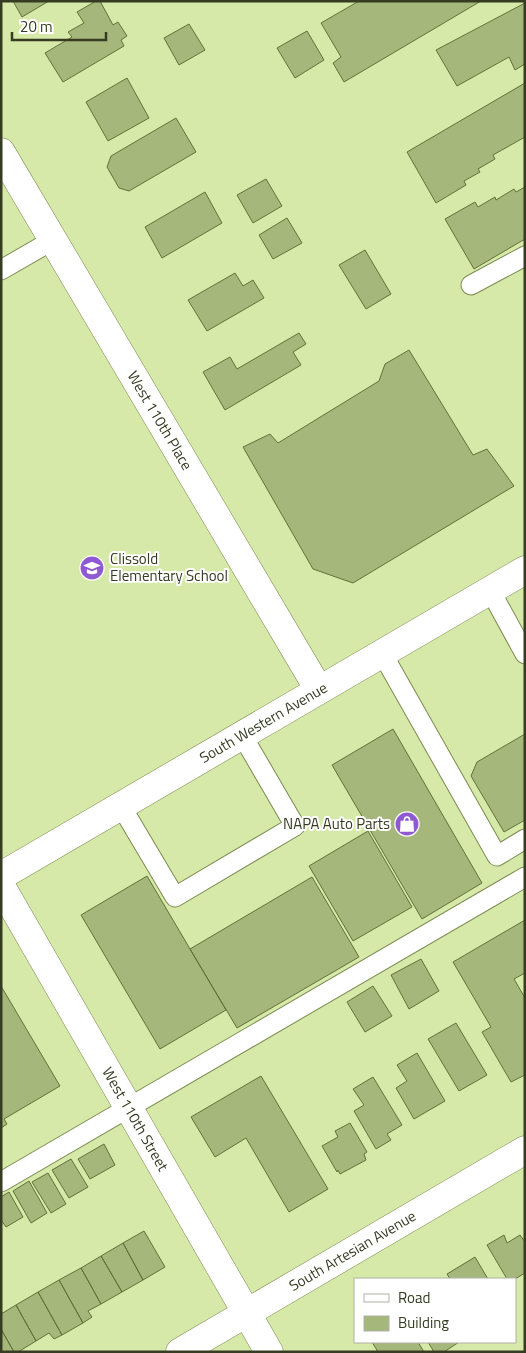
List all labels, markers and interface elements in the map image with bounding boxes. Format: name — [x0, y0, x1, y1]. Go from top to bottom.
scale bar — [12, 10, 106, 42]
text: 20 m — [20, 15, 53, 38]
street label: West 110th Place — [122, 366, 199, 474]
place label: Clissold Elementary School — [110, 547, 228, 587]
school or university icon: Clissold Elementary School — [79, 555, 105, 581]
street label: South Western Avenue — [195, 676, 332, 769]
shop icon: NAPA Auto Parts — [394, 811, 420, 837]
place label: NAPA Auto Parts — [283, 812, 390, 835]
street label: West 110th Street — [96, 1063, 175, 1176]
street label: South Artesian Avenue — [284, 1204, 420, 1297]
legend — [354, 1278, 516, 1343]
text: Road — [398, 1286, 430, 1309]
text: Building — [398, 1311, 449, 1334]

